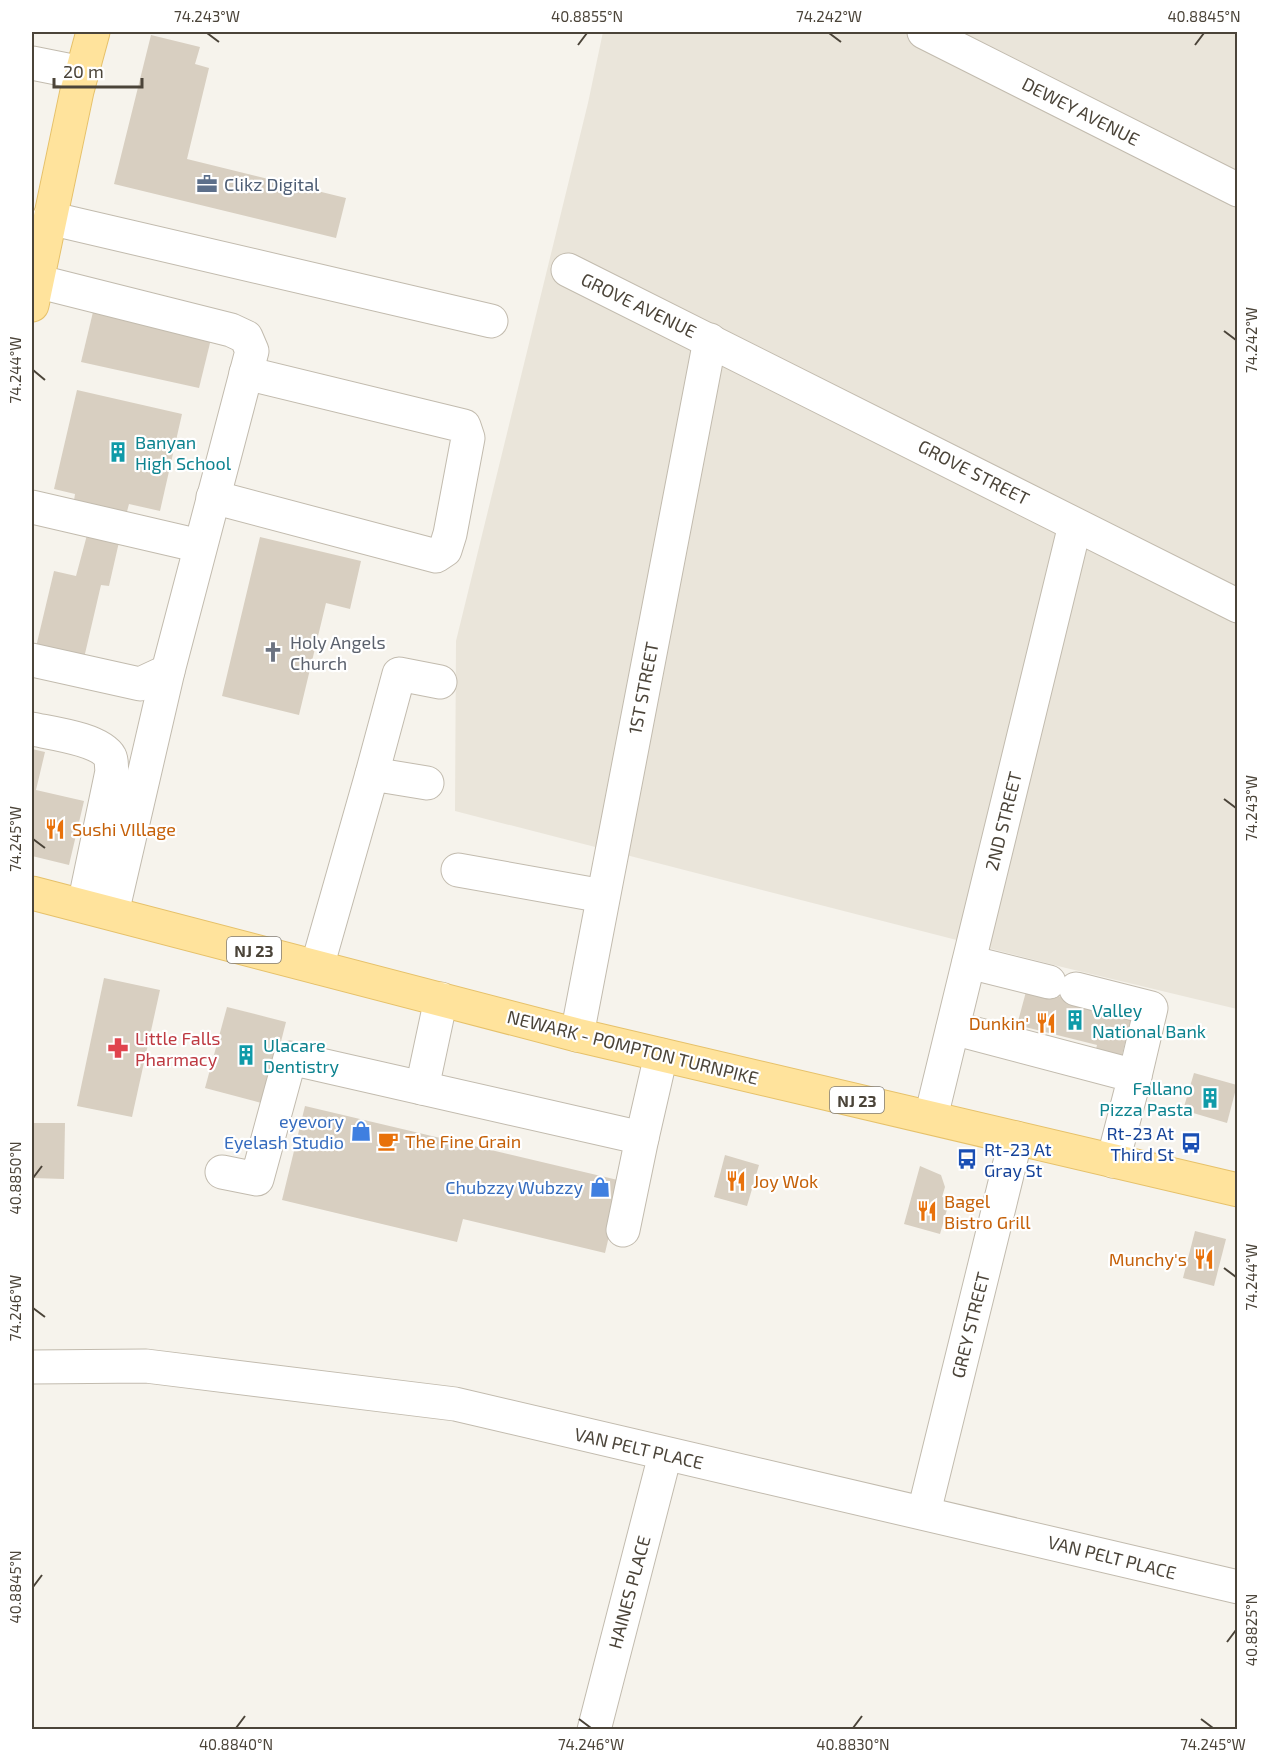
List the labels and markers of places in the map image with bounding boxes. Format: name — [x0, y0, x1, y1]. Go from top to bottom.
office icon: Clikz Digital — [195, 172, 219, 196]
place label: Clikz Digital — [224, 173, 320, 195]
place label: Banyan High School — [135, 431, 232, 474]
building icon: Banyan High School — [106, 440, 130, 464]
place label: Holy Angels Church — [290, 631, 386, 674]
church icon: Holy Angels Church — [261, 640, 285, 664]
restaurant icon: Sushi VIllage — [43, 817, 67, 841]
place label: Sushi VIllage — [72, 818, 176, 840]
place label: Valley National Bank — [1092, 999, 1206, 1042]
building icon: Valley National Bank — [1063, 1008, 1087, 1032]
restaurant icon: Dunkin' — [1034, 1011, 1058, 1035]
place label: Dunkin' — [969, 1012, 1029, 1034]
place label: Little Falls Pharmacy — [135, 1027, 220, 1070]
place label: Ulacare Dentistry — [263, 1034, 340, 1077]
pharmacy icon: Little Falls Pharmacy — [106, 1036, 130, 1060]
building icon: Ulacare Dentistry — [234, 1043, 258, 1067]
place label: Fallano Pizza Pasta — [1099, 1077, 1193, 1120]
building icon: Fallano Pizza Pasta — [1198, 1086, 1222, 1110]
place label: eyevory Eyelash Studio — [224, 1110, 344, 1153]
shop icon: eyevory Eyelash Studio — [349, 1119, 373, 1143]
place label: Rt-23 At Third St — [1106, 1122, 1174, 1165]
cafe icon: The Fine Grain — [376, 1129, 400, 1153]
place label: The Fine Grain — [405, 1130, 521, 1152]
bus stop icon: Rt-23 At Third St — [1179, 1131, 1203, 1155]
place label: Rt-23 At Gray St — [984, 1138, 1052, 1181]
bus stop icon: Rt-23 At Gray St — [955, 1147, 979, 1171]
restaurant icon: Joy Wok — [724, 1169, 748, 1193]
place label: Joy Wok — [753, 1170, 818, 1192]
shop icon: Chubzzy Wubzzy — [588, 1175, 612, 1199]
place label: Chubzzy Wubzzy — [445, 1176, 583, 1198]
place label: Bagel Bistro Grill — [944, 1190, 1031, 1233]
restaurant icon: Bagel Bistro Grill — [915, 1199, 939, 1223]
restaurant icon: Munchy's — [1192, 1247, 1216, 1271]
place label: Munchy's — [1109, 1248, 1187, 1270]

